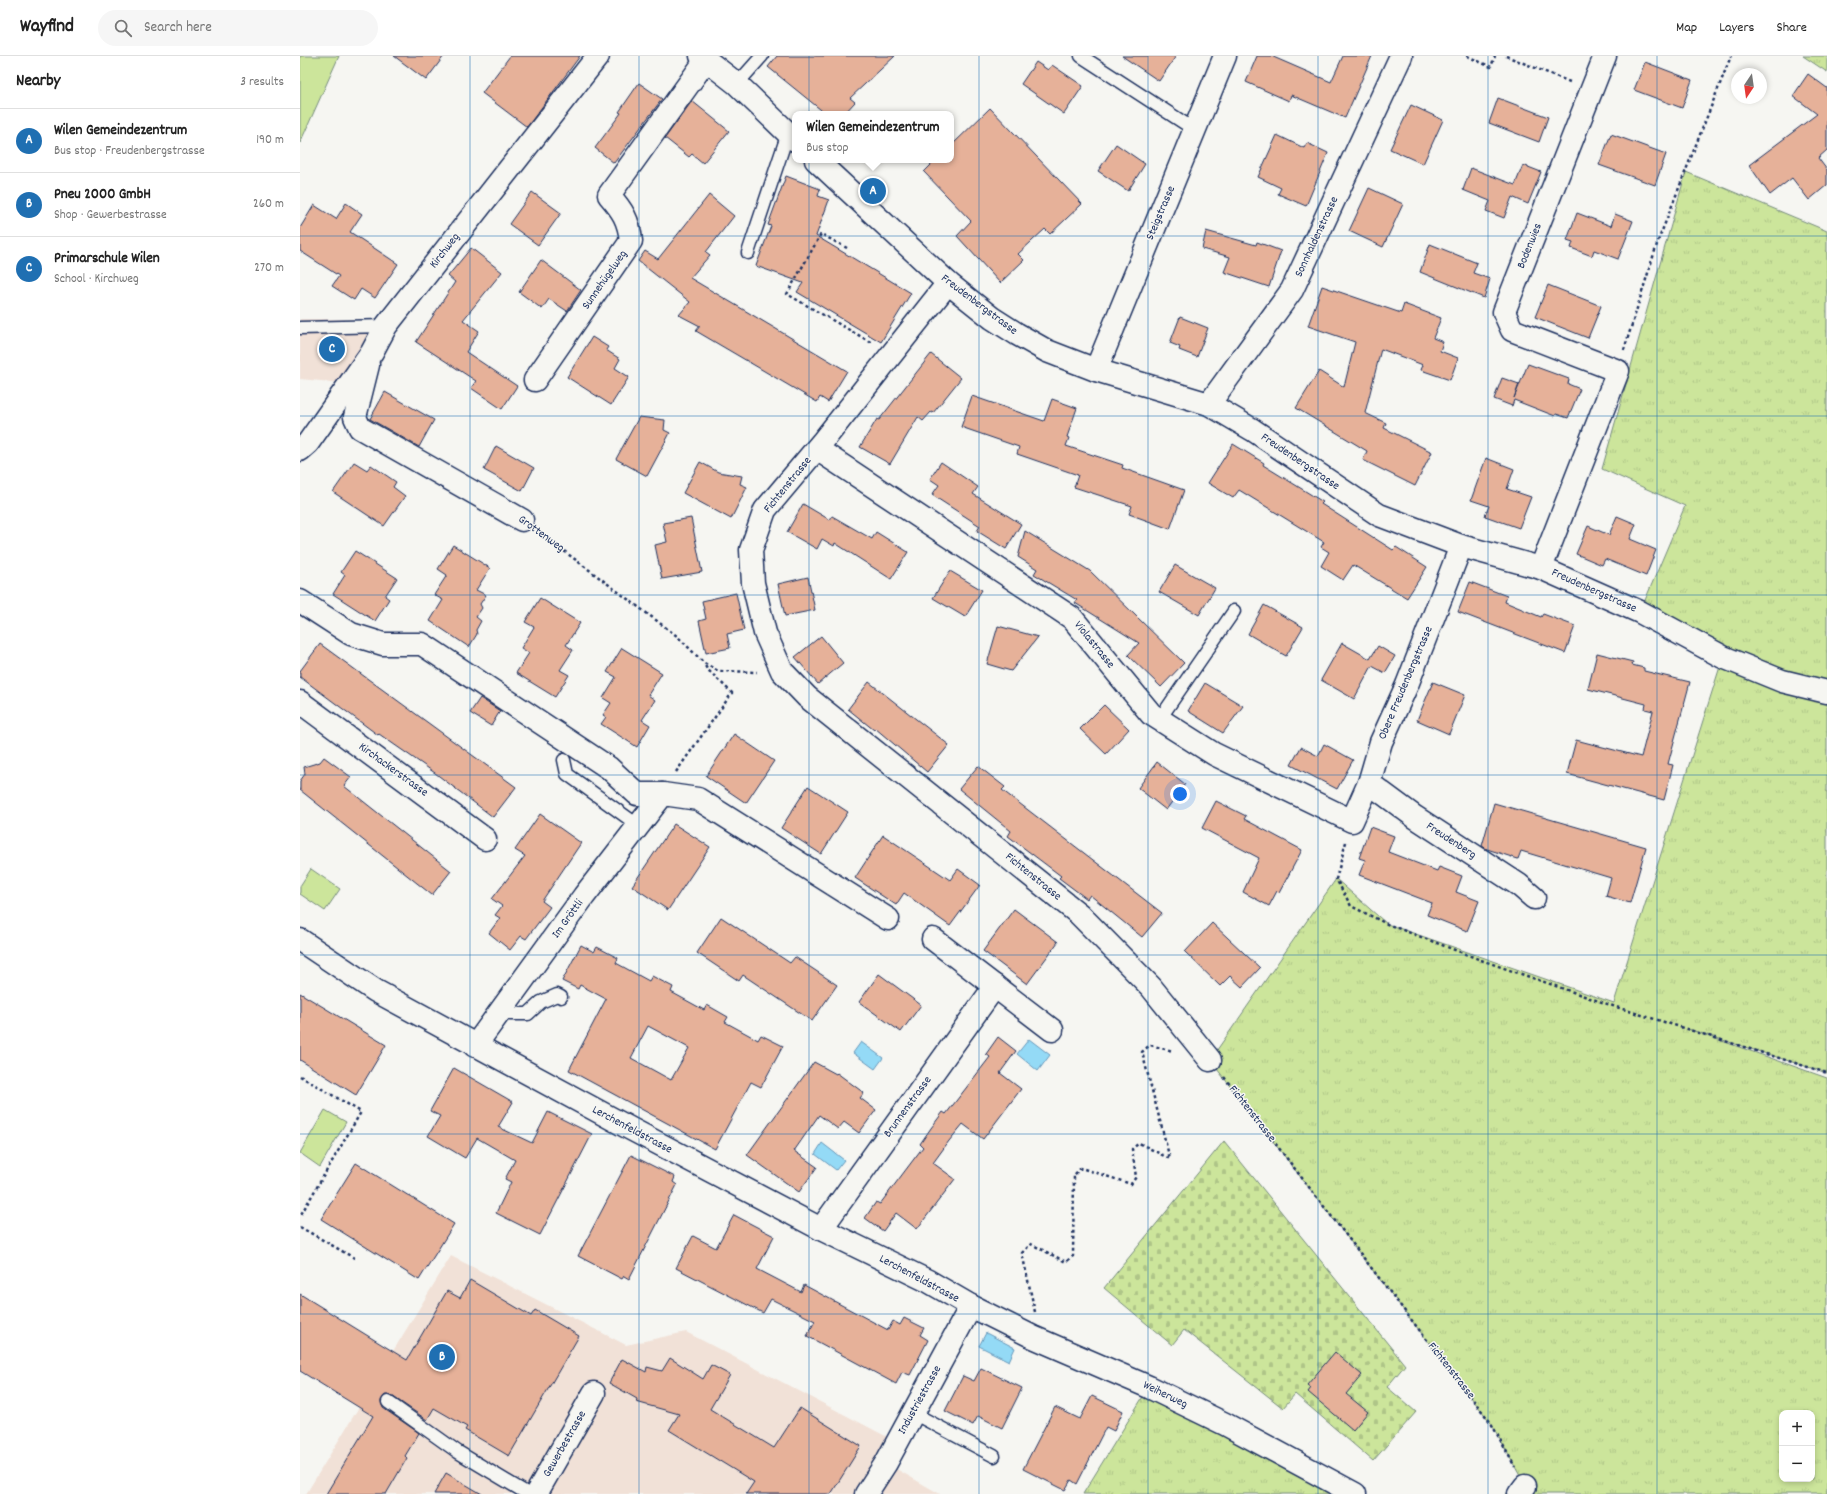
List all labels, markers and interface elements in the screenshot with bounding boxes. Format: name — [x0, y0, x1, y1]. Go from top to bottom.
search box — [98, 10, 378, 46]
text: Wayfind — [20, 14, 74, 41]
icon: search — [112, 17, 134, 39]
text: Search here — [144, 17, 212, 39]
text: Map — [1676, 18, 1697, 38]
text: Layers — [1719, 18, 1754, 38]
text: Share — [1776, 18, 1807, 38]
north arrow — [1731, 68, 1767, 104]
text: Nearby — [16, 70, 60, 94]
text: 3 results — [240, 73, 284, 92]
popup — [792, 111, 954, 163]
text: Wilen Gemeindezentrum — [806, 117, 940, 139]
text: Wilen Gemeindezentrum — [54, 120, 187, 142]
text: A — [25, 131, 33, 150]
text: 190 m — [256, 131, 284, 150]
text: Bus stop — [806, 139, 849, 158]
text: Bus stop · Freudenbergstrasse — [54, 142, 205, 161]
pin: A — [860, 176, 886, 206]
street label: Steigstrasse — [1142, 183, 1180, 243]
text: Pneu 2000 GmbH — [54, 184, 151, 206]
street label: Sonnhaldenstrasse — [1291, 194, 1343, 280]
text: B — [26, 195, 32, 214]
text: 260 m — [253, 195, 284, 214]
text: Shop · Gewerbestrasse — [54, 206, 167, 225]
street label: Bodenwies — [1513, 221, 1547, 271]
street label: Kirchweg — [426, 230, 464, 272]
street label: Sunnehügelweg — [578, 247, 632, 313]
text: Primarschule Wilen — [54, 248, 160, 270]
text: C — [26, 259, 32, 278]
text: 270 m — [254, 259, 284, 278]
text: School · Kirchweg — [54, 270, 139, 289]
street label: Freudenbergstrasse — [937, 271, 1021, 339]
pin: C — [319, 334, 345, 364]
street label: Freudenbergstrasse — [1257, 429, 1343, 495]
street label: Fichtenstrasse — [760, 453, 816, 517]
street label: Grottenweg — [514, 511, 568, 557]
street label: Freudenbergstrasse — [1549, 565, 1639, 617]
street label: Violastrasse — [1070, 618, 1118, 672]
street label: Obere Freudenbergstrasse — [1374, 624, 1438, 742]
street label: Kirchackerstrasse — [355, 739, 431, 801]
your location — [1170, 784, 1190, 804]
street label: Freudenberg — [1423, 818, 1479, 864]
street label: Fichtenstrasse — [1001, 849, 1065, 905]
street label: Im Gröttli — [548, 896, 588, 942]
street label: Brunnenstrasse — [880, 1073, 936, 1141]
street label: Fichtenstrasse — [1224, 1082, 1280, 1146]
street label: Lerchenfeldstrasse — [589, 1102, 675, 1158]
street label: Lerchenfeldstrasse — [876, 1251, 962, 1307]
street label: Fichtenstrasse — [1423, 1339, 1479, 1403]
pin: B — [429, 1342, 455, 1372]
street label: Industriestrasse — [894, 1362, 946, 1438]
street label: Weiherweg — [1140, 1377, 1190, 1413]
street label: Gewerbestrasse — [539, 1408, 591, 1480]
map controls — [1779, 1410, 1815, 1482]
button: + — [1779, 1410, 1815, 1446]
button: − — [1779, 1446, 1815, 1482]

